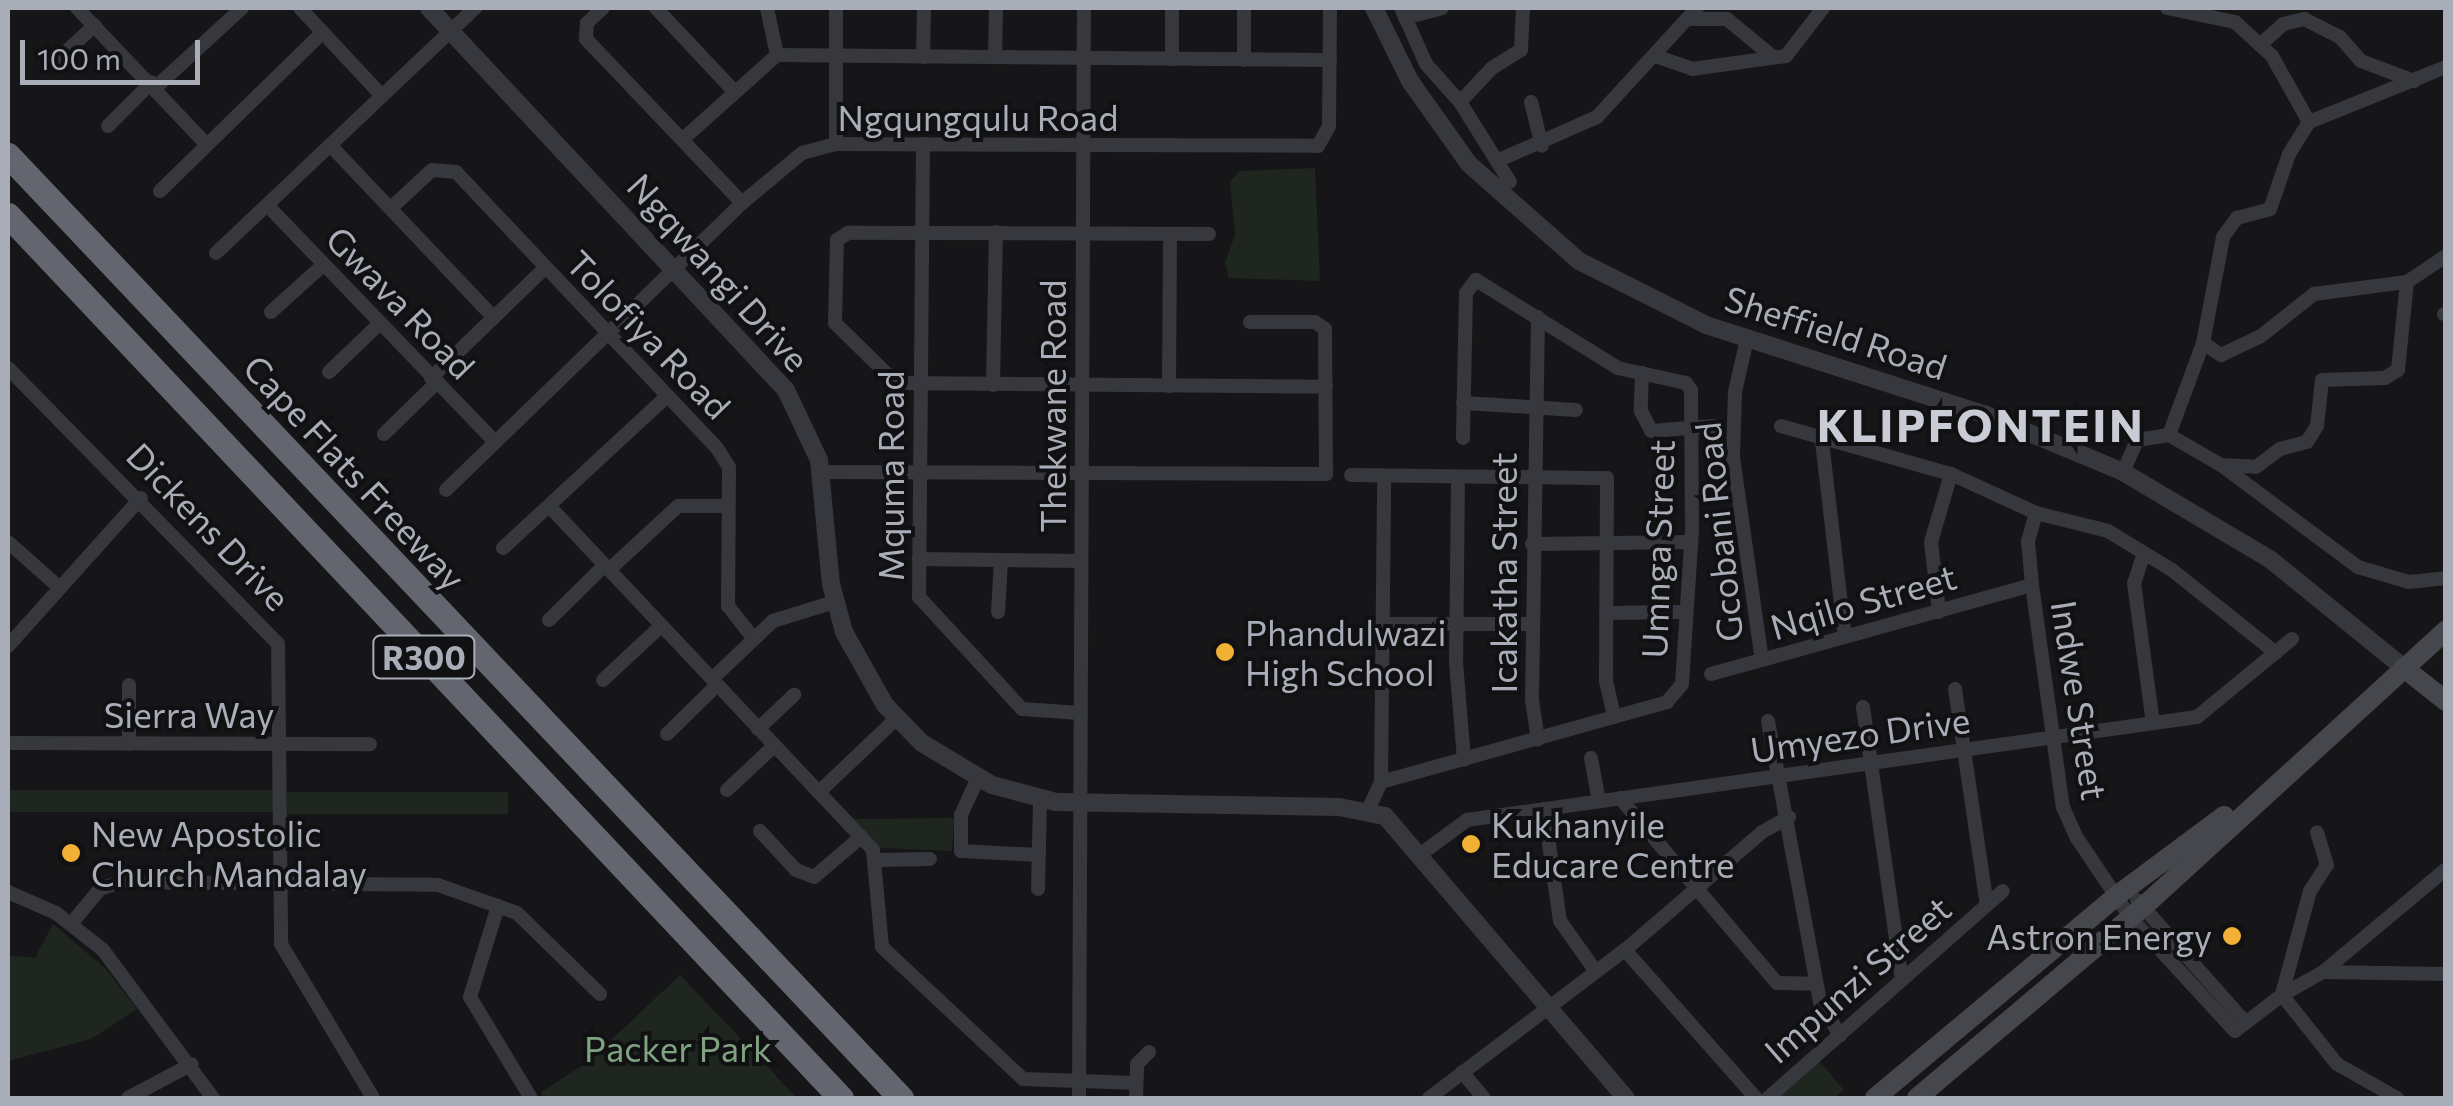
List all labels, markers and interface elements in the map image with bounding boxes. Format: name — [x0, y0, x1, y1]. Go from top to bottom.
scale bar — [25, 20, 205, 82]
text: 100 m — [37, 39, 121, 76]
street label: Ngqungqulu Road — [838, 96, 1118, 138]
street label: Ngqwangi Drive — [619, 165, 819, 379]
street label: Gwava Road — [318, 217, 484, 387]
street label: Tolofiya Road — [558, 241, 740, 427]
street label: Sheffield Road — [1720, 276, 1952, 388]
street label: Thekwane Road — [1031, 280, 1073, 532]
street label: Cape Flats Freeway — [235, 346, 475, 598]
street label: Mquma Road — [869, 371, 911, 581]
district label: KLIPFONTEIN — [1817, 397, 2145, 451]
street label: Gcobani Road — [1686, 420, 1750, 644]
street label: Dickens Drive — [119, 434, 299, 618]
street label: Umnga Street — [1632, 439, 1682, 659]
street label: Icakatha Street — [1482, 452, 1524, 694]
street label: Nqilo Street — [1765, 554, 1961, 648]
street label: Indwe Street — [2043, 597, 2117, 803]
place label: Phandulwazi High School — [1245, 611, 1446, 693]
road number: R300 — [372, 630, 476, 684]
marker: Phandulwazi High School — [1214, 641, 1236, 663]
street label: Sierra Way — [104, 693, 274, 735]
street label: Umyezo Drive — [1748, 698, 1972, 770]
place label: Kukhanyile Educare Centre — [1491, 803, 1734, 885]
place label: New Apostolic Church Mandalay — [91, 812, 367, 894]
marker: Kukhanyile Educare Centre — [1460, 833, 1482, 855]
marker: New Apostolic Church Mandalay — [60, 842, 82, 864]
street label: Impunzi Street — [1755, 887, 1959, 1071]
place label: Astron Energy — [1986, 915, 2212, 957]
marker: Astron Energy — [2221, 925, 2243, 947]
park label: Packer Park — [584, 1027, 772, 1069]

